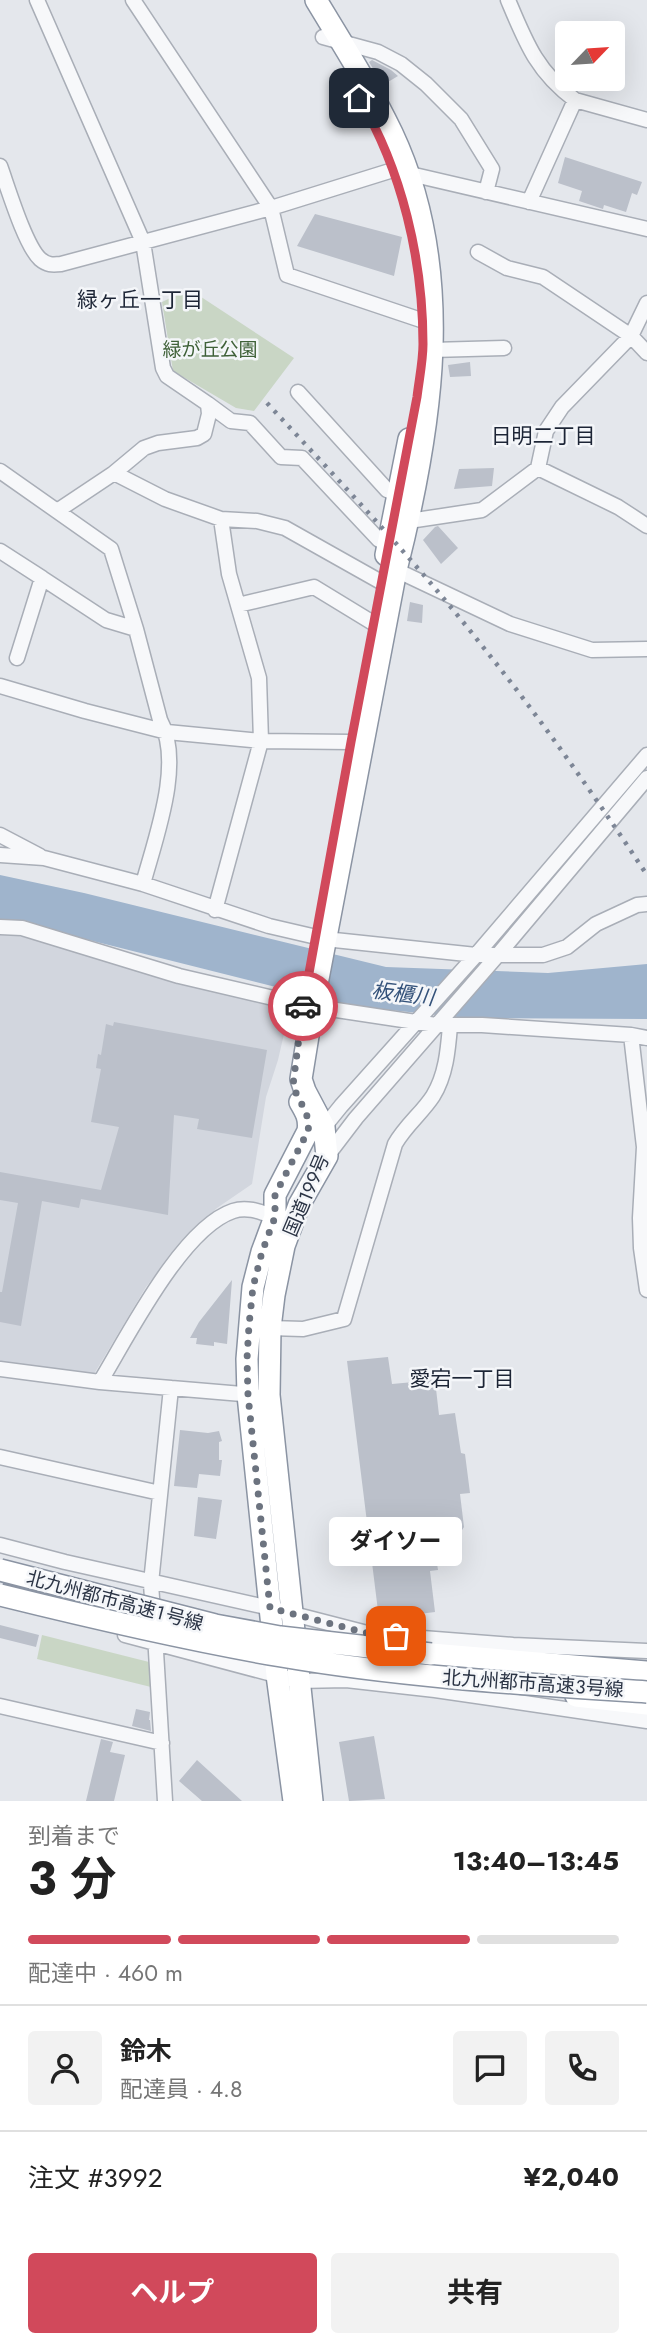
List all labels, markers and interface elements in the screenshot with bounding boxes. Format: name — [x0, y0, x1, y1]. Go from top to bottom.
north arrow — [555, 21, 625, 91]
map controls — [555, 21, 625, 91]
pin — [329, 68, 389, 128]
icon: home — [340, 79, 378, 117]
district label: 緑ヶ丘一丁目 — [77, 285, 203, 315]
park label: 緑が丘公園 — [162, 336, 258, 363]
district label: 日明二丁目 — [491, 421, 596, 451]
courier — [268, 971, 338, 1041]
water label: 板櫃川 — [370, 975, 438, 1013]
icon: car — [284, 987, 322, 1025]
street label: 国道199号 — [277, 1150, 336, 1241]
district label: 愛宕一丁目 — [410, 1364, 515, 1394]
callout: ダイソー — [330, 1517, 462, 1566]
text: ダイソー — [350, 1524, 442, 1558]
street label: 北九州都市高速１号線 — [23, 1564, 206, 1637]
pin — [366, 1606, 426, 1666]
icon: bag — [377, 1617, 415, 1655]
street label: 北九州都市高速３号線 — [441, 1664, 625, 1703]
text: 到着まで — [28, 1819, 120, 1853]
text: 13:40–13:45 — [453, 1842, 619, 1880]
text: 3 分 — [28, 1846, 116, 1912]
text: 配達中 · 460 m — [28, 1956, 183, 1990]
button: person — [28, 2031, 102, 2105]
button: chat — [453, 2031, 527, 2105]
button: phone — [545, 2031, 619, 2105]
text: 鈴木 — [120, 2032, 172, 2070]
text: 配達員 · 4.8 — [120, 2072, 243, 2106]
text: ¥2,040 — [524, 2158, 619, 2196]
text: 注文 #3992 — [28, 2159, 162, 2197]
button: ヘルプ — [28, 2253, 317, 2333]
button: 共有 — [331, 2253, 619, 2333]

